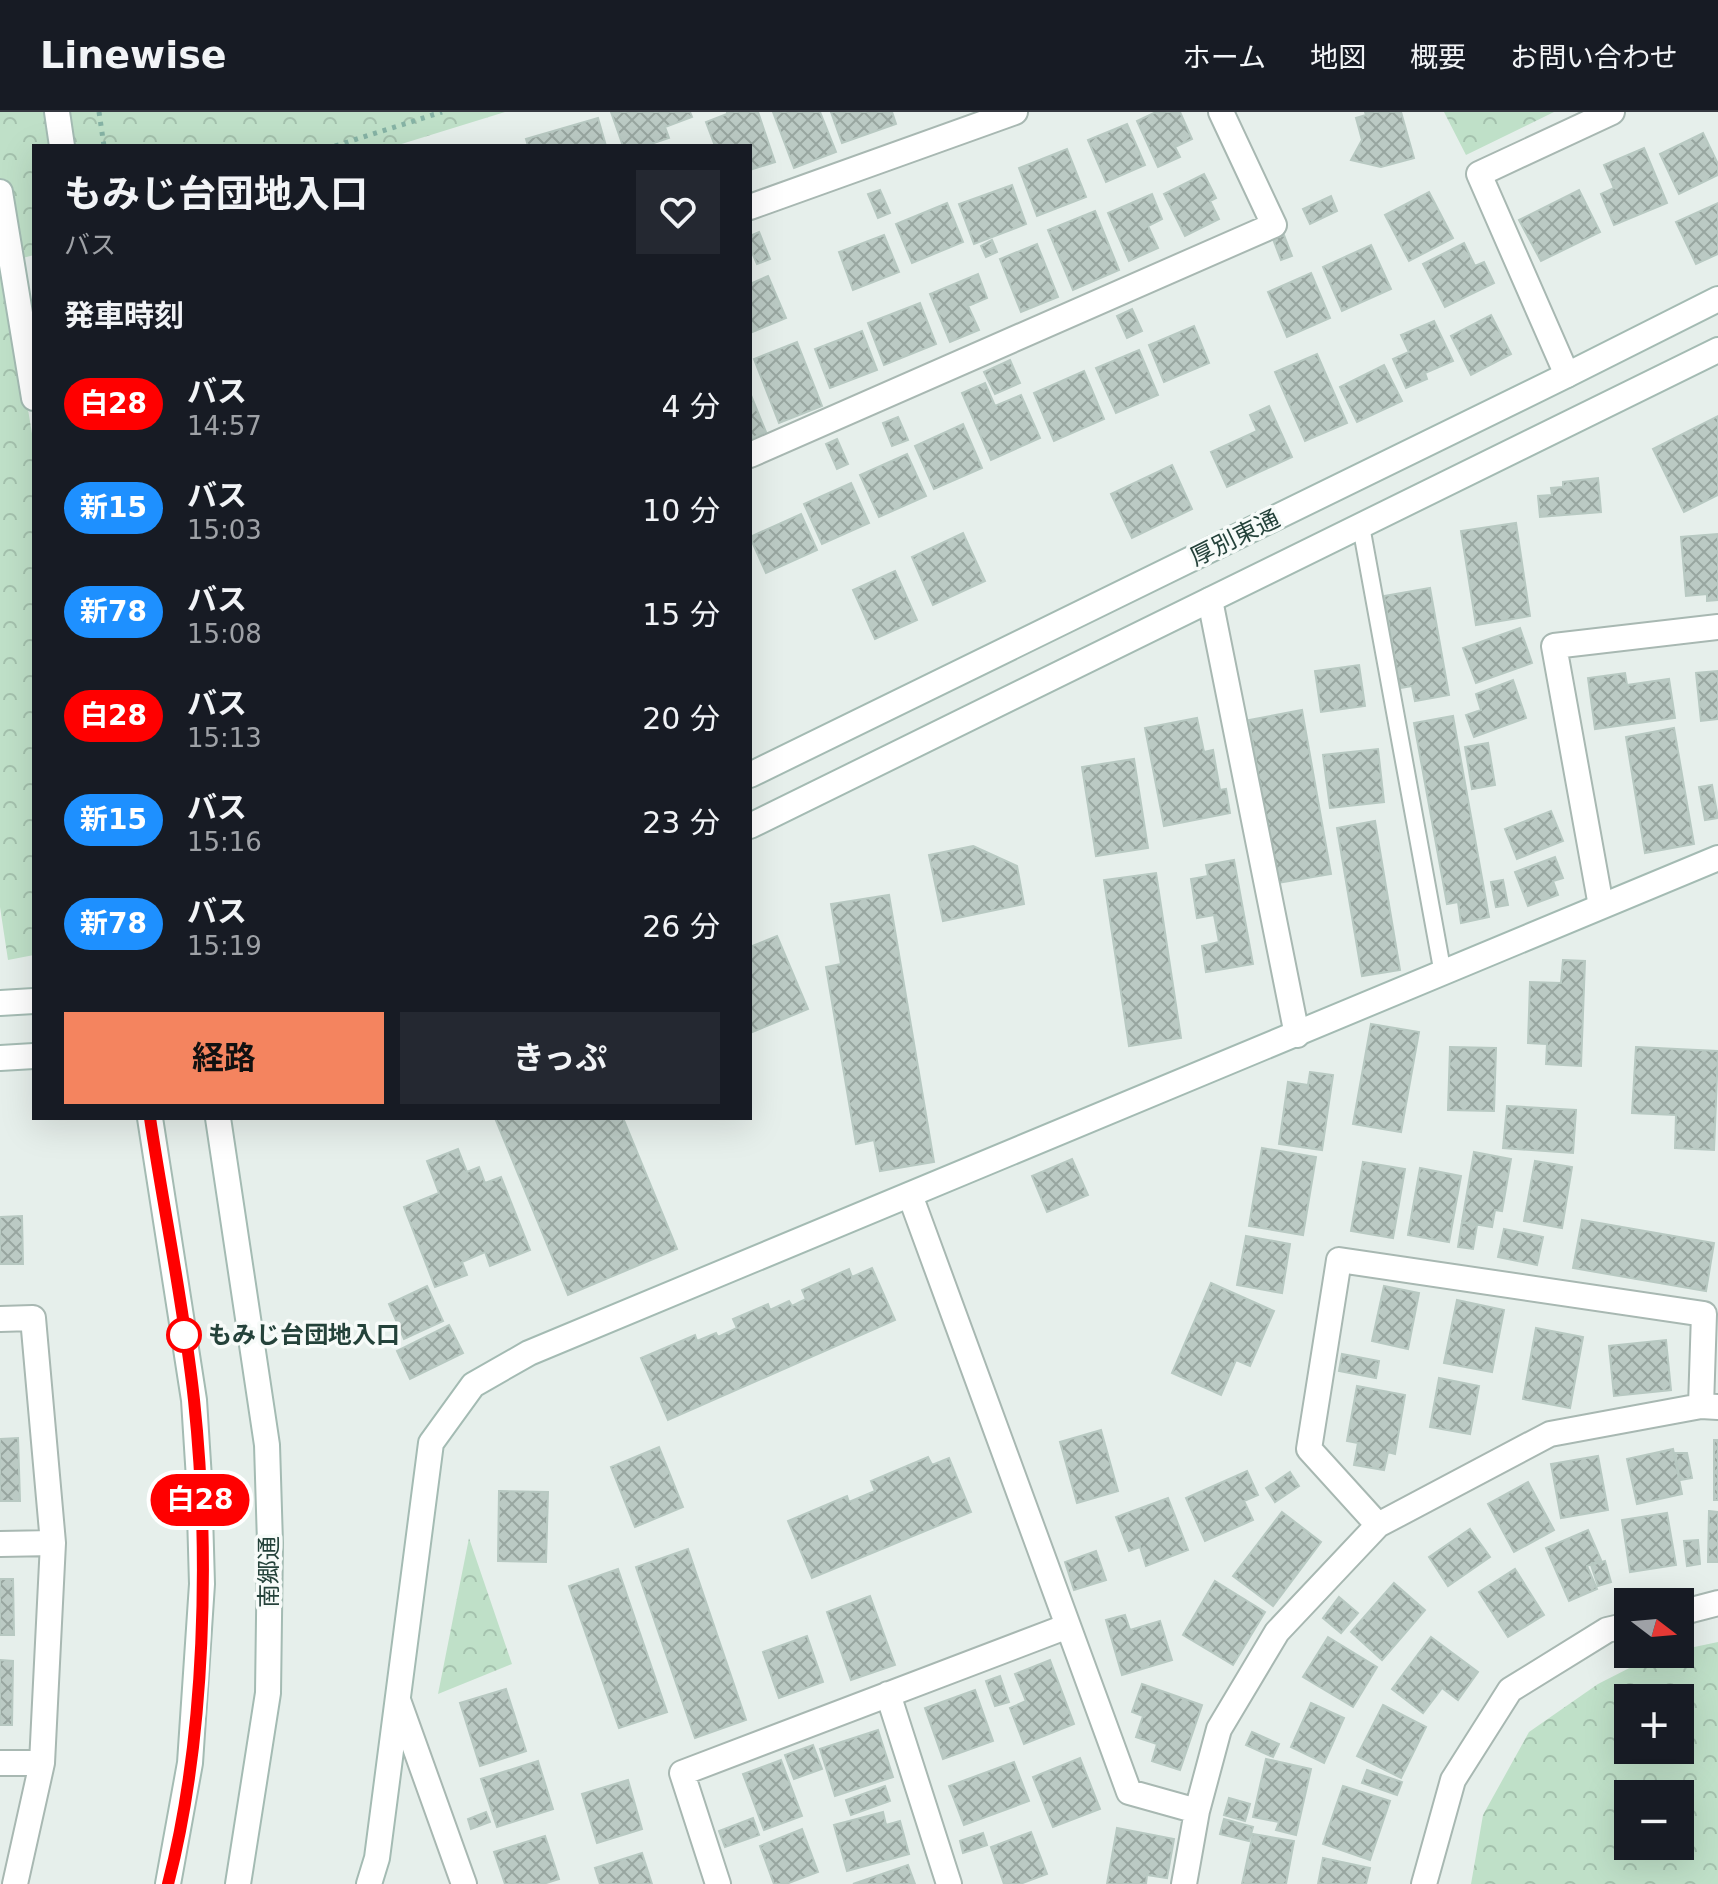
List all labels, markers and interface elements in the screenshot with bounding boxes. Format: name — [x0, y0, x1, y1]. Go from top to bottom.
text: Linewise — [40, 33, 227, 77]
text: ホーム — [1183, 41, 1266, 74]
text: 地図 — [1310, 41, 1366, 74]
text: 概要 — [1410, 41, 1466, 74]
text: お問い合わせ — [1510, 41, 1678, 74]
button: heart — [636, 170, 720, 254]
text: もみじ台団地入口 — [64, 172, 368, 216]
text: バス — [64, 230, 116, 260]
text: 発車時刻 — [64, 298, 184, 333]
text: バス — [187, 374, 247, 409]
text: 白28 — [80, 387, 147, 420]
text: 4 分 — [661, 389, 720, 424]
text: 14:57 — [187, 411, 262, 441]
text: バス — [187, 478, 247, 513]
text: 新15 — [80, 491, 147, 524]
text: 10 分 — [642, 493, 720, 528]
street label: 厚別東通 — [1186, 504, 1284, 572]
text: 15:03 — [187, 515, 262, 545]
text: バス — [187, 582, 247, 617]
text: 新78 — [80, 595, 147, 628]
text: 15 分 — [642, 597, 720, 632]
text: 15:08 — [187, 619, 262, 649]
text: バス — [187, 686, 247, 721]
text: 白28 — [80, 699, 147, 732]
text: 20 分 — [642, 701, 720, 736]
text: 15:13 — [187, 723, 262, 753]
text: バス — [187, 790, 247, 825]
text: 新15 — [80, 803, 147, 836]
text: 23 分 — [642, 805, 720, 840]
text: 15:16 — [187, 827, 262, 857]
text: バス — [187, 894, 247, 929]
text: 新78 — [80, 907, 147, 940]
text: 26 分 — [642, 909, 720, 944]
text: 15:19 — [187, 931, 262, 961]
button: 経路 — [64, 1012, 384, 1104]
button: きっぷ — [400, 1012, 720, 1104]
marker: もみじ台団地入口 — [167, 1318, 201, 1352]
place label: もみじ台団地入口 — [208, 1321, 400, 1349]
line badge: 白28 — [154, 1474, 246, 1526]
text: 白28 — [167, 1483, 233, 1516]
street label: 南郷通 — [255, 1536, 283, 1608]
north arrow — [1614, 1588, 1694, 1668]
map controls — [1614, 1588, 1694, 1860]
button: + — [1614, 1684, 1694, 1764]
button: − — [1614, 1780, 1694, 1860]

